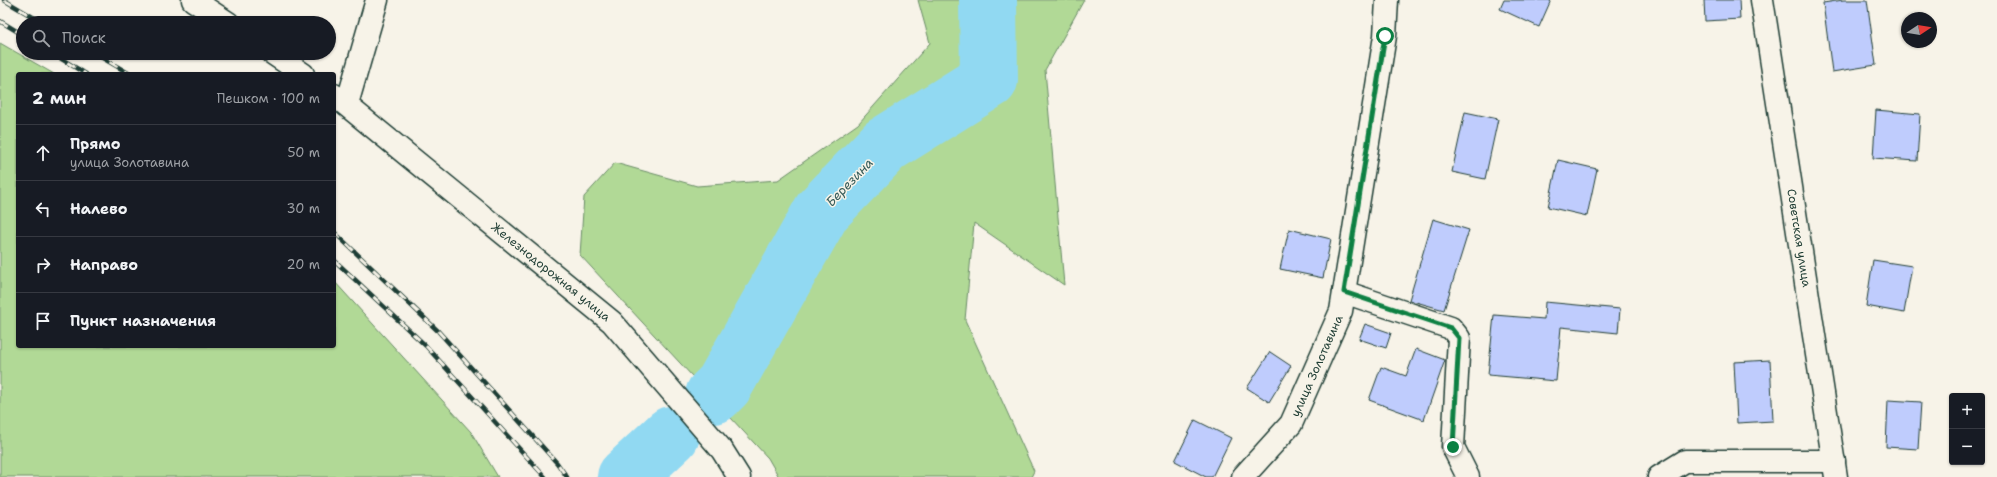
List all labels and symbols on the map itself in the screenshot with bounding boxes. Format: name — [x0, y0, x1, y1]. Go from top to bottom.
north arrow — [1901, 12, 1937, 48]
route start — [1376, 27, 1394, 45]
water label: Березина — [822, 154, 877, 210]
street label: Советская улица — [1783, 188, 1815, 289]
street label: Железнодорожная улица — [488, 219, 614, 325]
street label: улица Золотавина — [1287, 312, 1347, 419]
route end — [1444, 438, 1462, 456]

